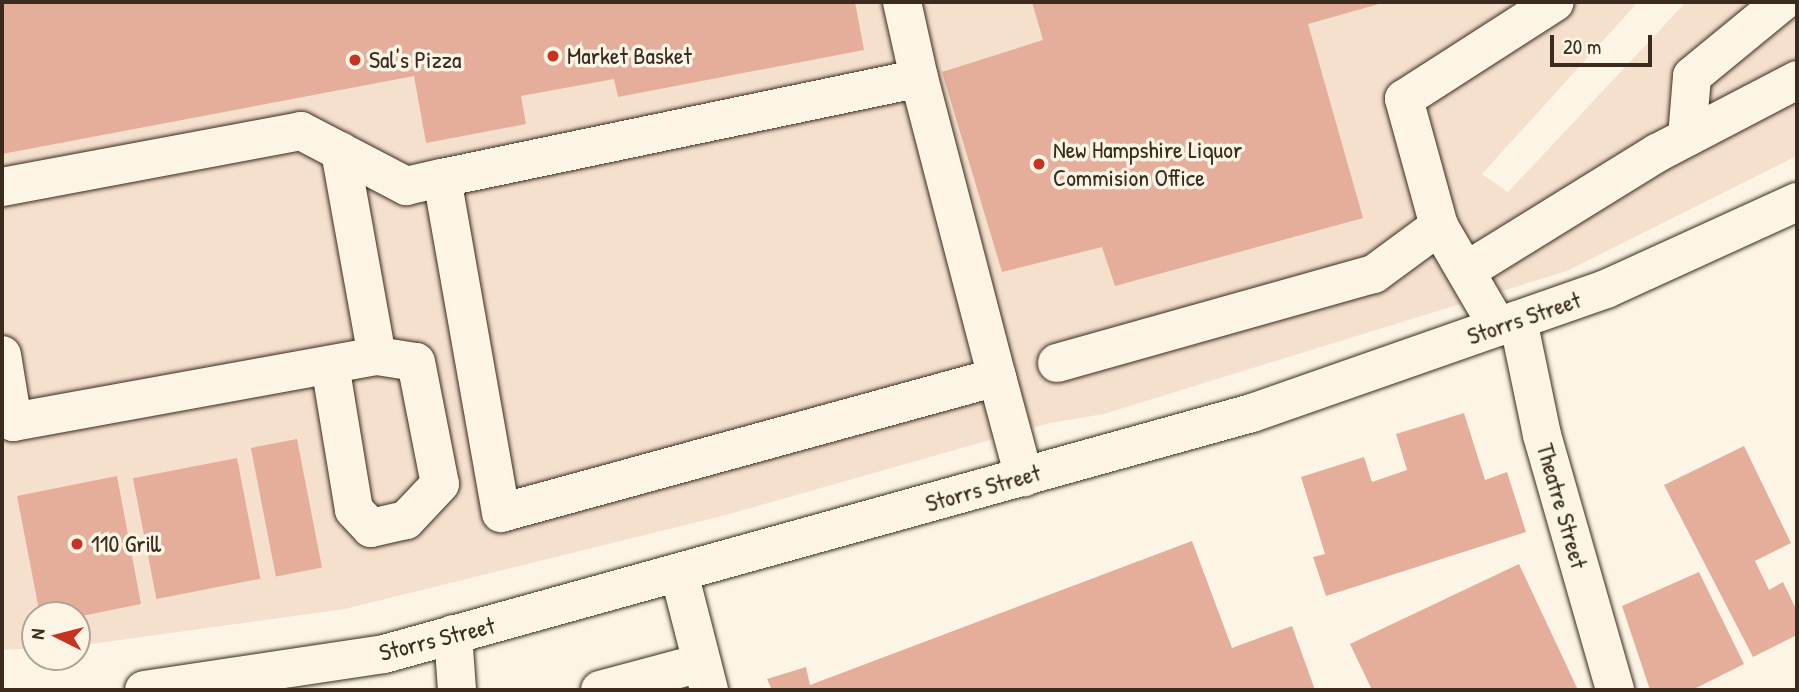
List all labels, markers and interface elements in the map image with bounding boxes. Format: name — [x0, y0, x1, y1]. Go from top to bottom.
scale bar — [1554, 21, 1656, 65]
text: 20 m — [1563, 32, 1601, 61]
place label: Market Basket — [567, 42, 692, 70]
place label: Sal's Pizza — [369, 46, 461, 74]
marker: Market Basket — [545, 48, 561, 64]
marker: Sal's Pizza — [347, 52, 363, 68]
place label: New Hampshire Liquor Commision Office — [1053, 136, 1242, 192]
marker: New Hampshire Liquor Commision Office — [1031, 156, 1047, 172]
street label: Storrs Street — [1463, 285, 1585, 351]
street label: Theatre Street — [1530, 440, 1594, 572]
street label: Storrs Street — [922, 458, 1044, 518]
place label: 110 Grill — [91, 530, 161, 558]
marker: 110 Grill — [69, 536, 85, 552]
north arrow — [21, 601, 91, 671]
street label: Storrs Street — [376, 611, 498, 667]
text: N — [24, 628, 51, 640]

